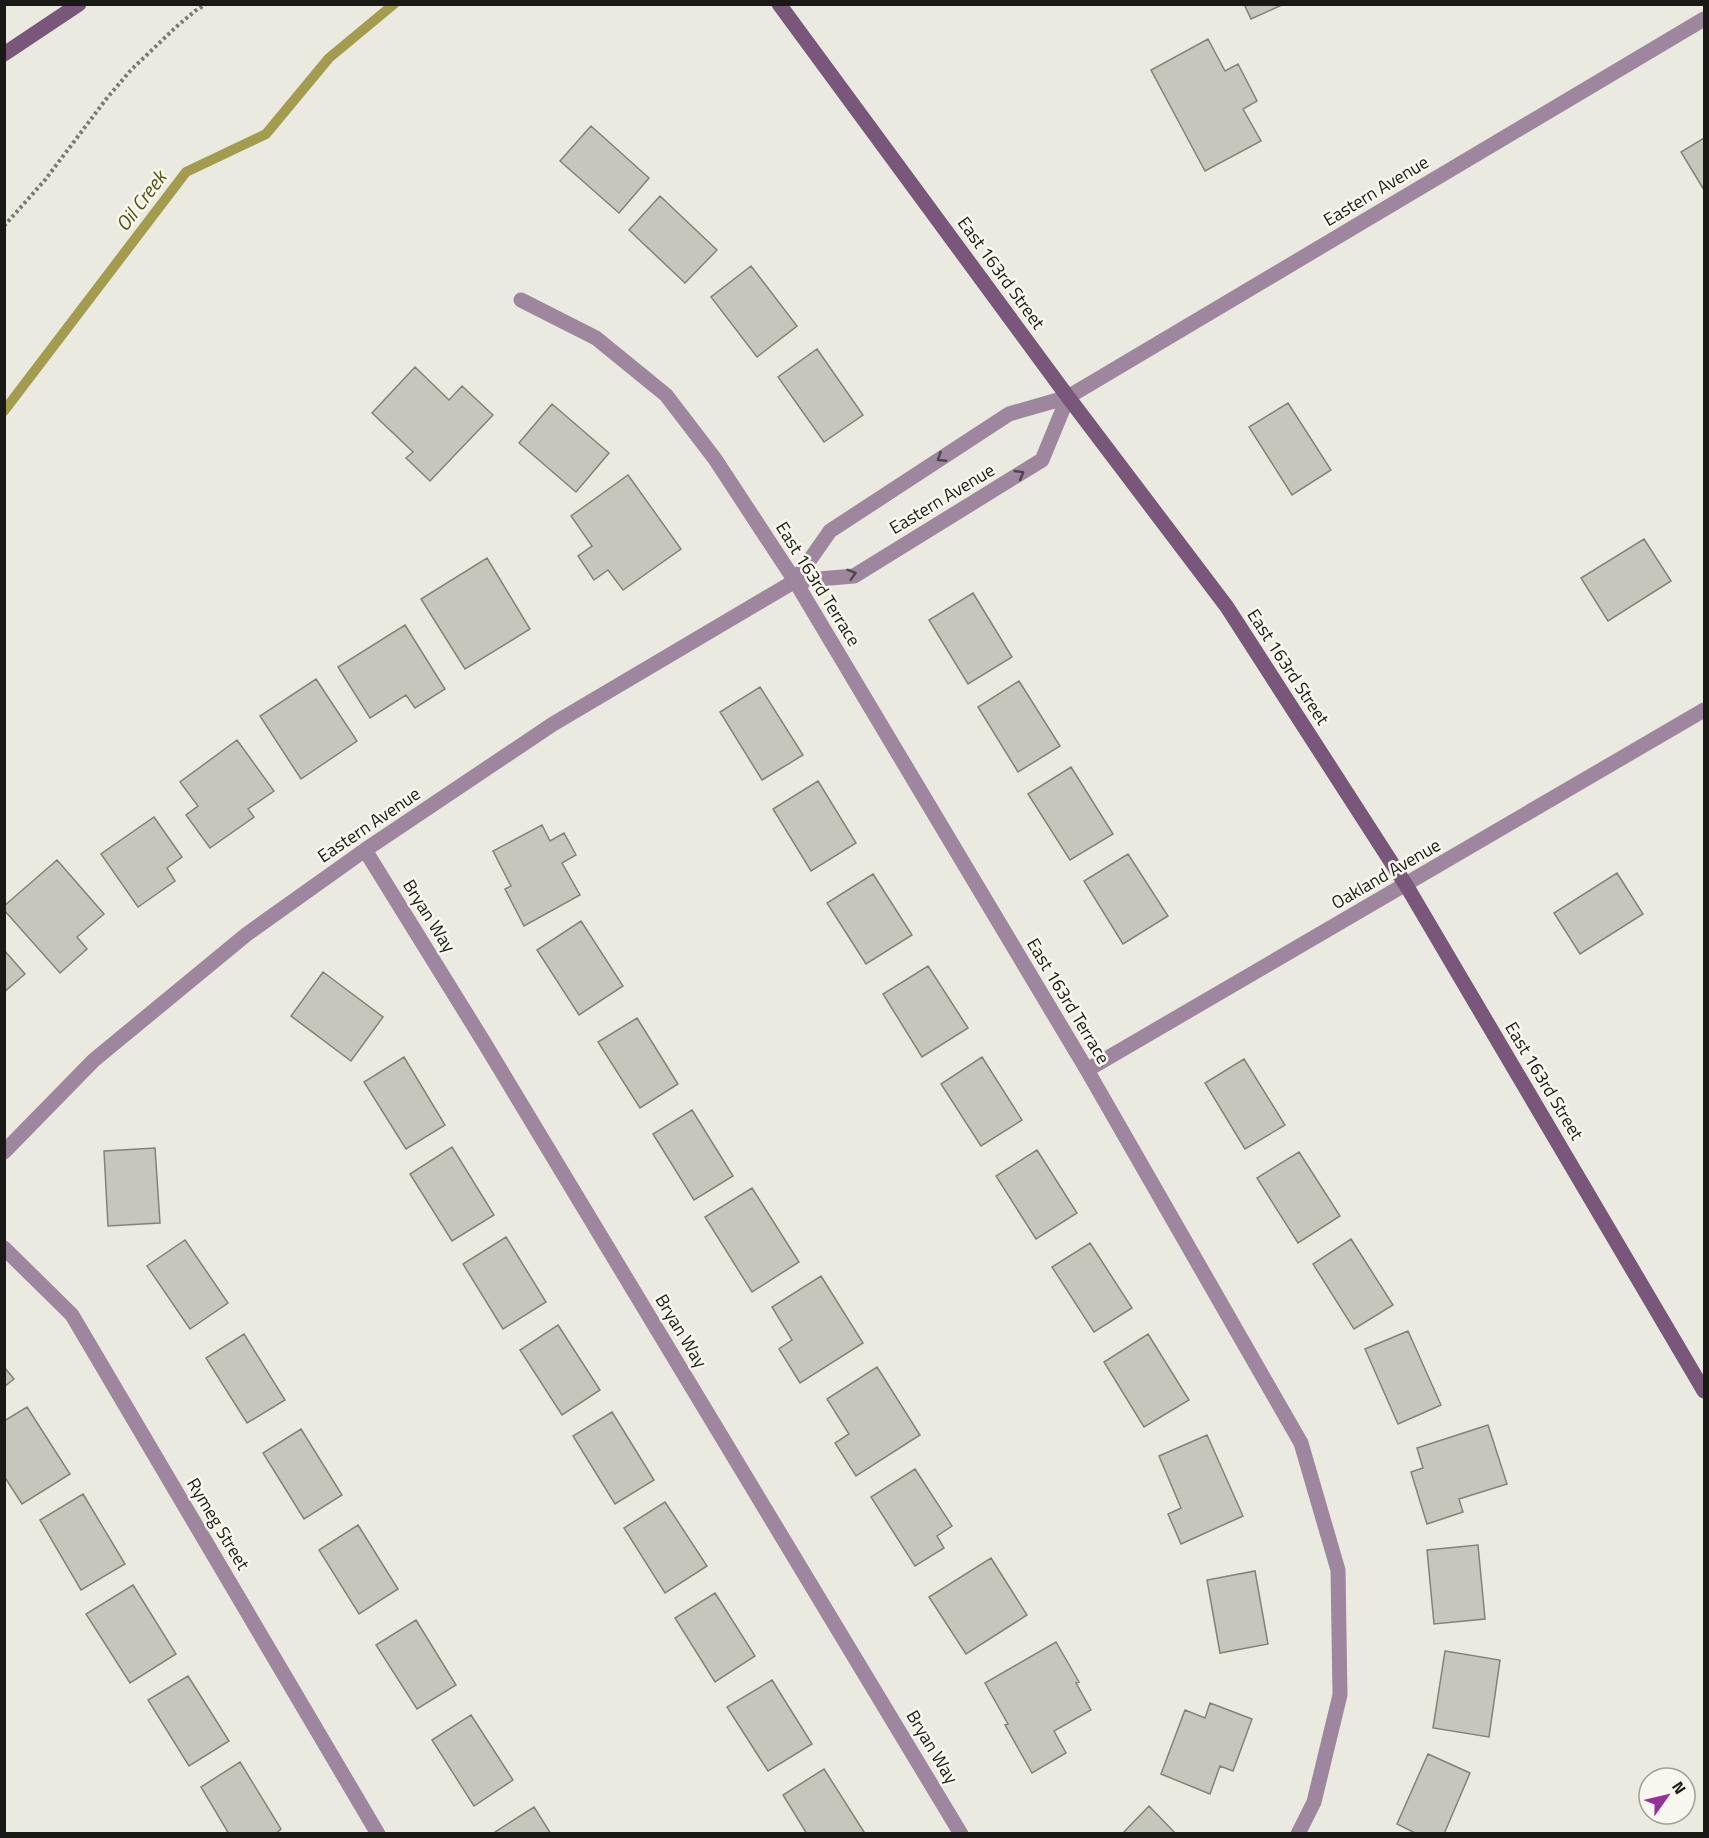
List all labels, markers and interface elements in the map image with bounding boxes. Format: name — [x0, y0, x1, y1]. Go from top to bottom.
street label: Eastern Avenue — [1318, 148, 1434, 233]
water label: Oil Creek — [107, 162, 175, 238]
street label: East 163rd Street — [951, 211, 1052, 335]
one-way arrow — [937, 451, 948, 462]
street label: Eastern Avenue — [884, 456, 1000, 541]
one-way arrow — [1014, 470, 1024, 482]
street label: East 163rd Terrace — [769, 516, 868, 651]
one-way arrow — [847, 569, 857, 581]
street label: East 163rd Street — [1241, 603, 1337, 731]
street label: Eastern Avenue — [312, 780, 426, 869]
street label: Oakland Avenue — [1326, 831, 1445, 916]
street label: Bryan Way — [396, 874, 463, 958]
street label: East 163rd Terrace — [1020, 933, 1117, 1069]
street label: East 163rd Street — [1498, 1016, 1591, 1146]
street label: Bryan Way — [649, 1289, 714, 1373]
street label: Rymeg Street — [180, 1472, 257, 1576]
street label: Bryan Way — [900, 1705, 965, 1789]
north arrow — [1637, 1766, 1697, 1826]
text: N — [1666, 1776, 1692, 1799]

